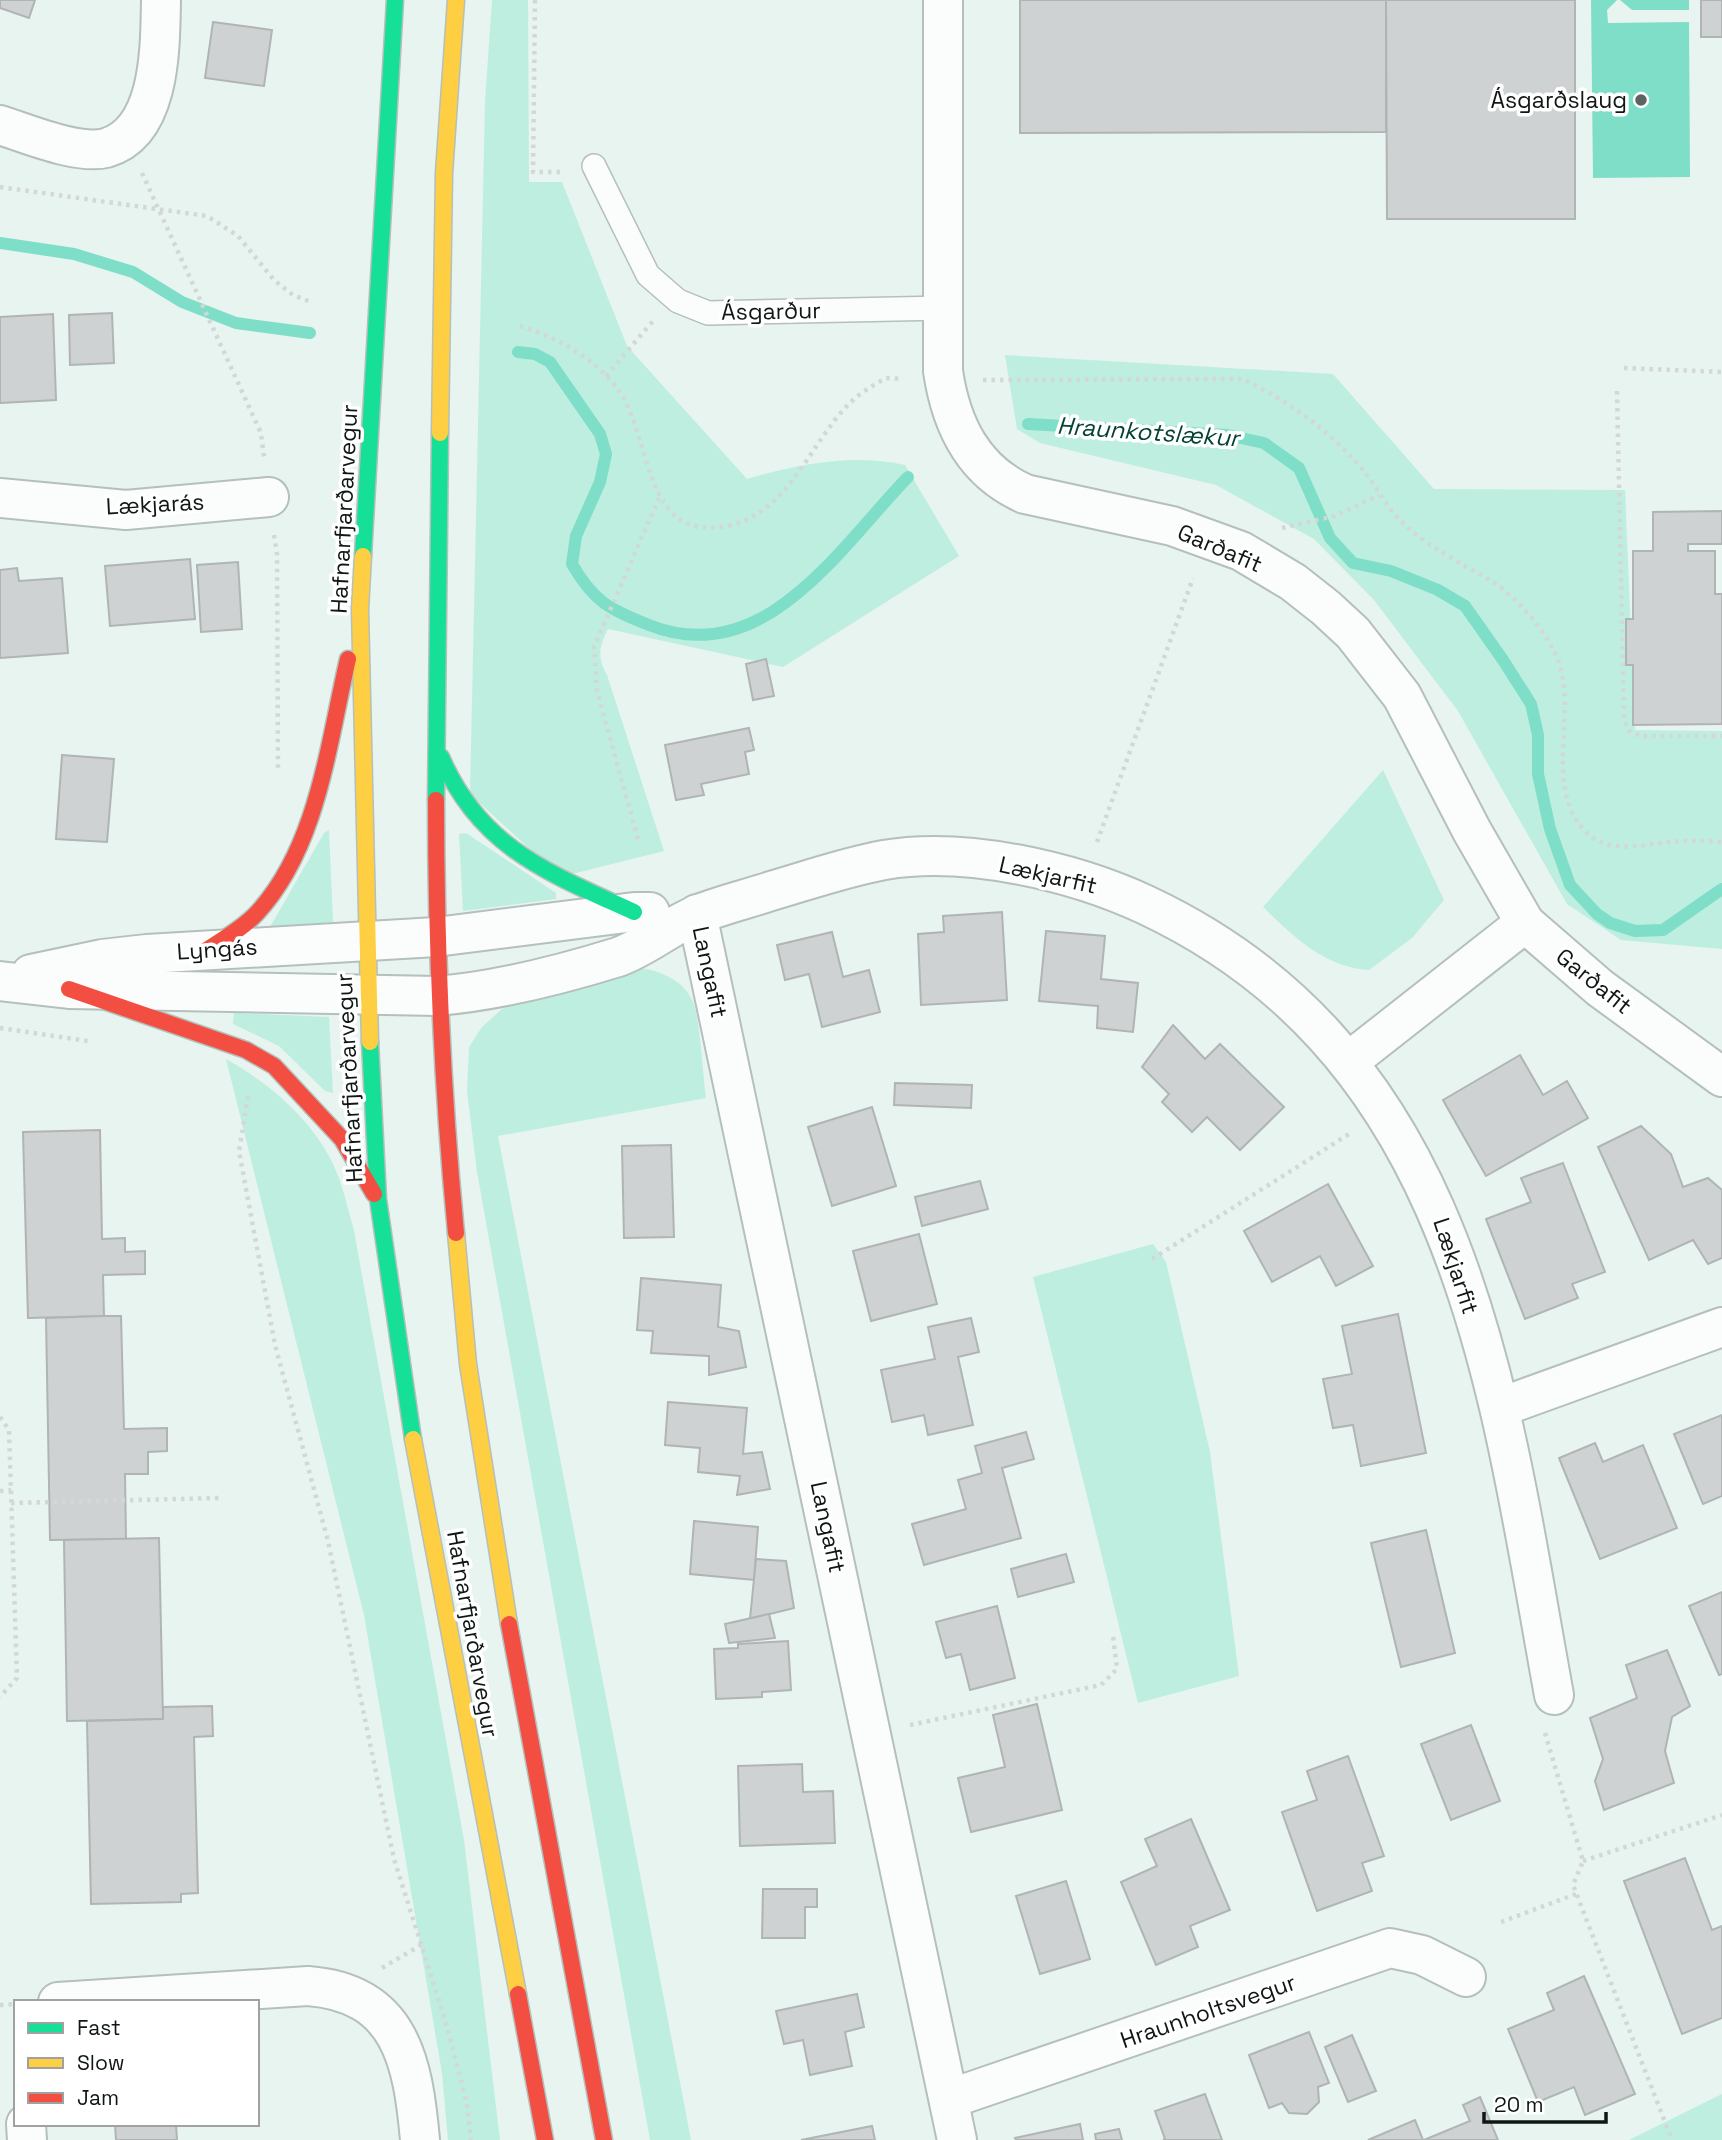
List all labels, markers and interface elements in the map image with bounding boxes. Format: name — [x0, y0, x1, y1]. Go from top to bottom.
place label: Ásgarðslaug — [1490, 85, 1627, 115]
marker: Ásgarðslaug — [1633, 92, 1649, 108]
street label: Ásgarður — [721, 295, 821, 327]
street label: Hafnarfjarðarvegur — [324, 404, 364, 614]
water label: Hraunkotslækur — [1056, 410, 1243, 454]
street label: Lækjarás — [105, 486, 205, 522]
street label: Garðafit — [1173, 517, 1267, 579]
street label: Lækjarfit — [996, 849, 1100, 901]
street label: Langafit — [686, 923, 734, 1021]
street label: Lyngás — [176, 931, 258, 967]
street label: Garðafit — [1550, 941, 1638, 1021]
street label: Hafnarfjarðarvegur — [329, 973, 369, 1183]
street label: Lækjarfit — [1426, 1214, 1486, 1318]
street label: Langafit — [804, 1478, 852, 1576]
street label: Hafnarfjarðarvegur — [440, 1528, 506, 1740]
street label: Hraunholtsvegur — [1116, 1967, 1300, 2055]
legend — [14, 2000, 259, 2126]
text: Fast — [77, 2014, 121, 2041]
text: Slow — [77, 2049, 125, 2076]
scale bar — [1484, 2080, 1606, 2124]
text: Jam — [77, 2084, 119, 2111]
text: 20 m — [1494, 2091, 1544, 2118]

